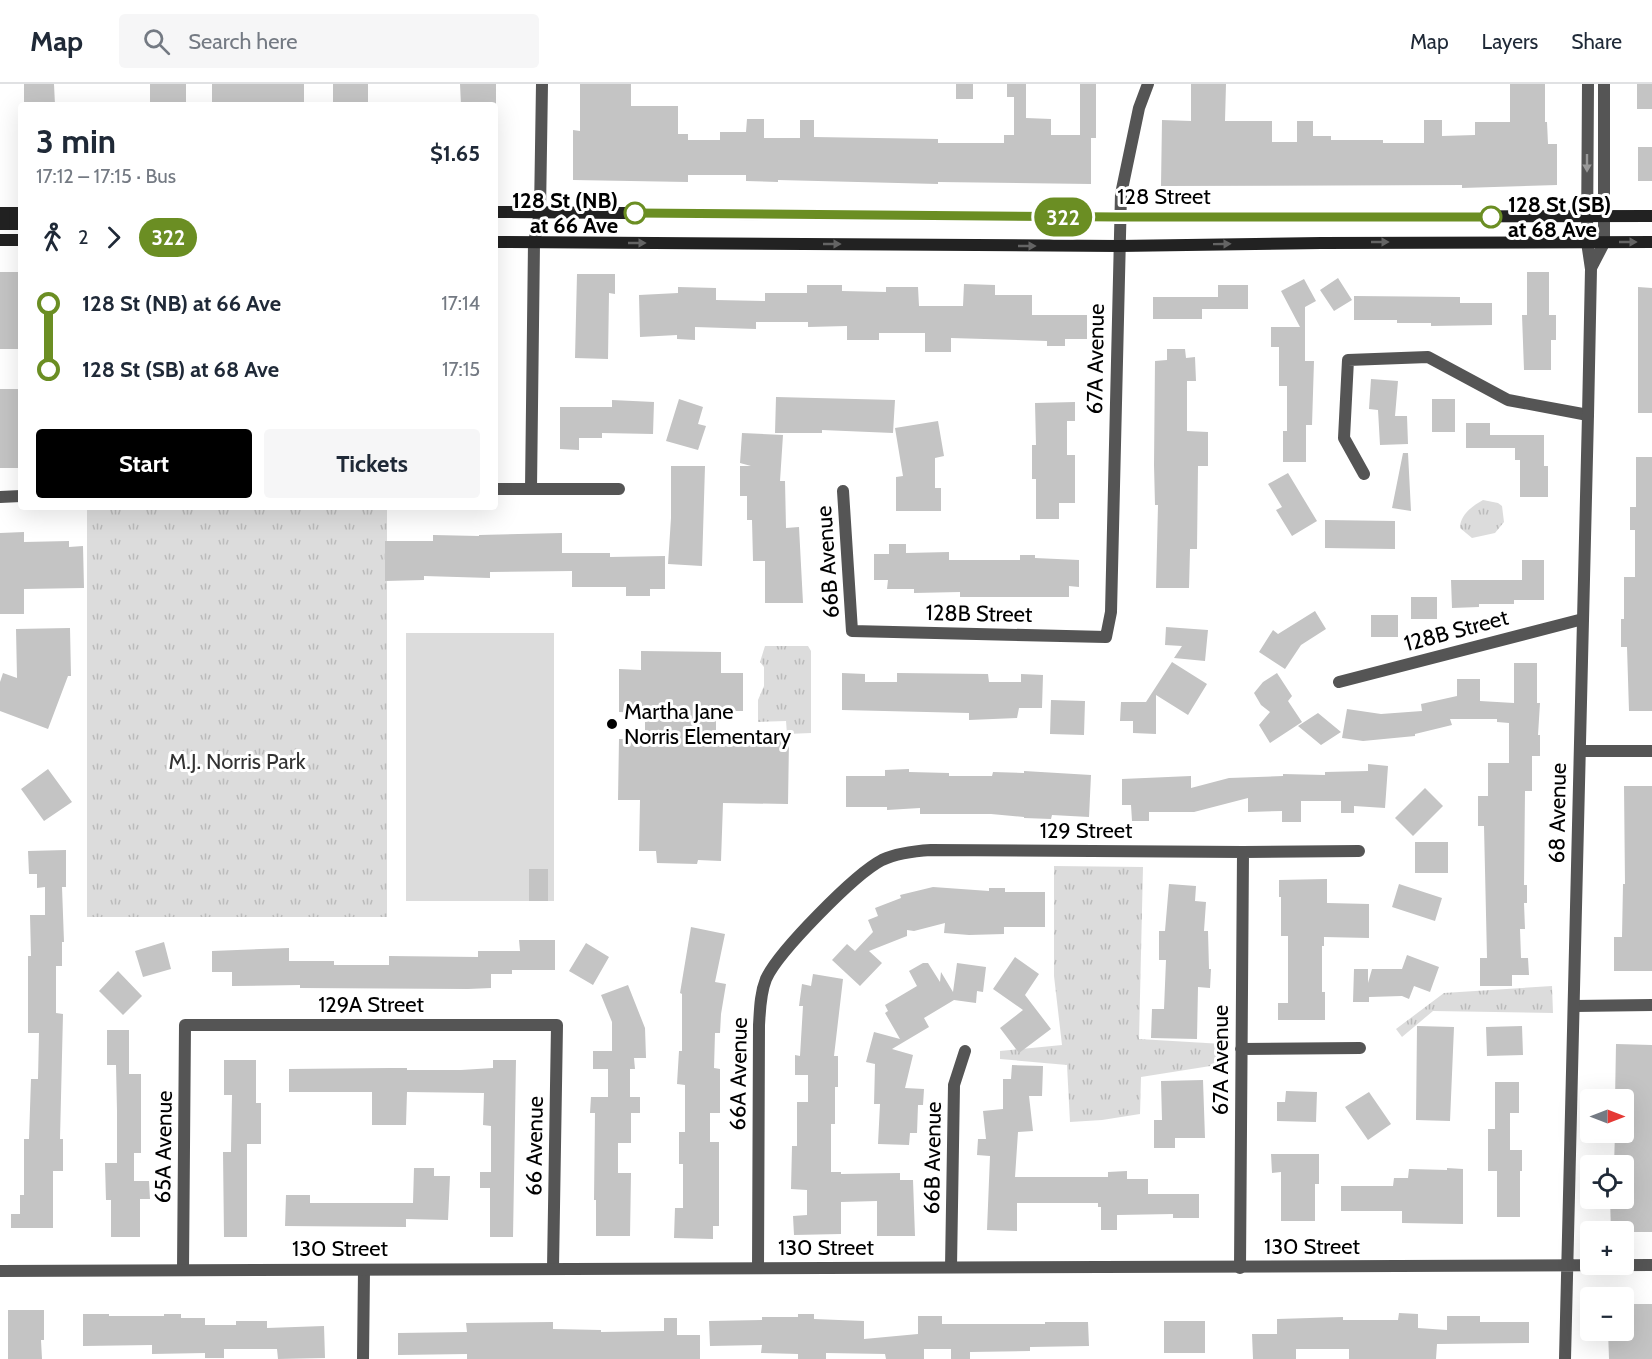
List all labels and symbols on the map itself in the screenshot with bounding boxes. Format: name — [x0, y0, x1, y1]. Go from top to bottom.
one-way arrow — [1582, 153, 1592, 172]
street label: 128 Street — [1117, 183, 1211, 210]
place label: 128 St (NB) at 66 Ave — [512, 187, 618, 239]
place label: 128 St (SB) at 68 Ave — [1508, 191, 1611, 243]
line badge: 322 — [1028, 198, 1098, 236]
marker: 128 St (NB) at 66 Ave — [624, 202, 646, 224]
marker: 128 St (SB) at 68 Ave — [1480, 206, 1502, 228]
one-way arrow — [1370, 237, 1389, 247]
one-way arrow — [628, 238, 647, 248]
one-way arrow — [1618, 238, 1637, 247]
one-way arrow — [823, 240, 842, 249]
one-way arrow — [1213, 240, 1232, 249]
one-way arrow — [1018, 241, 1037, 250]
street label: 67A Avenue — [1081, 303, 1110, 415]
street label: 66B Avenue — [810, 505, 845, 619]
street label: 128B Street — [925, 599, 1033, 628]
street label: 128B Street — [1401, 603, 1512, 657]
place label: Martha Jane Norris Elementary — [624, 698, 791, 750]
marker: Martha Jane Norris Elementary — [605, 717, 619, 731]
park label: M.J. Norris Park — [168, 748, 306, 775]
street label: 68 Avenue — [1543, 763, 1572, 864]
street label: 129 Street — [1040, 817, 1133, 844]
street label: 129A Street — [318, 991, 424, 1018]
street label: 67A Avenue — [1207, 1005, 1234, 1115]
street label: 66A Avenue — [724, 1017, 753, 1131]
north arrow — [1580, 1089, 1634, 1143]
street label: 65A Avenue — [149, 1090, 178, 1204]
street label: 66 Avenue — [520, 1096, 549, 1196]
street label: 66B Avenue — [918, 1101, 947, 1215]
street label: 130 Street — [1264, 1233, 1361, 1260]
street label: 130 Street — [778, 1234, 875, 1261]
street label: 130 Street — [292, 1235, 389, 1262]

